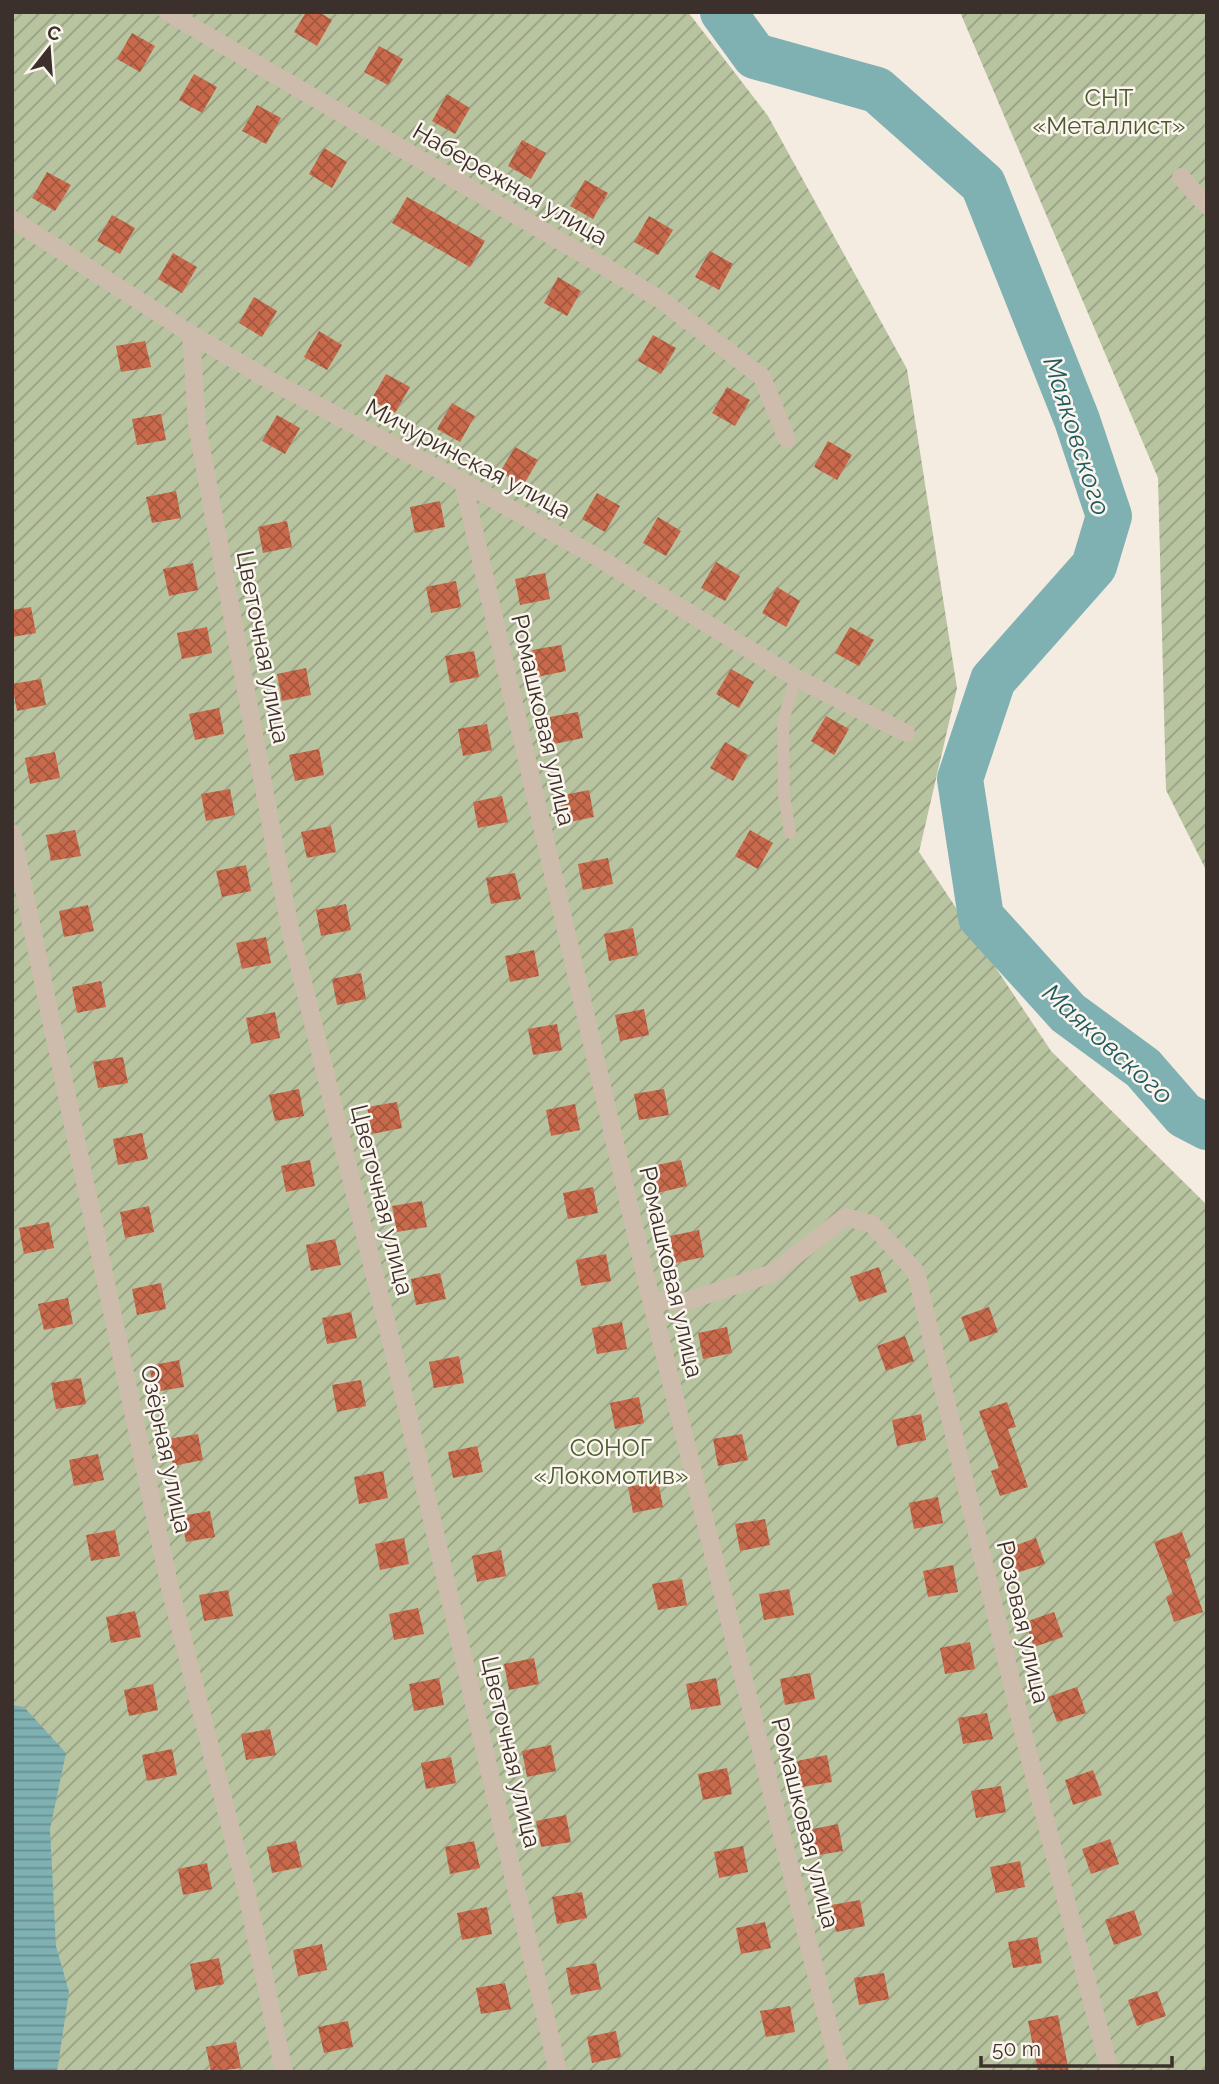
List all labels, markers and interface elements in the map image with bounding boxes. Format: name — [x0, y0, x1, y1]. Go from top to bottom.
north arrow — [14, 14, 84, 84]
text: С — [45, 20, 63, 45]
park label: СНТ «Металлист» — [1033, 83, 1185, 140]
street label: Набережная улица — [408, 116, 613, 251]
water label: Маяковского — [1037, 353, 1117, 519]
street label: Мичуринская улица — [361, 392, 576, 525]
street label: Цветочная улица — [231, 548, 296, 746]
street label: Ромашковая улица — [505, 611, 582, 828]
water label: Маяковского — [1037, 978, 1179, 1110]
street label: Цветочная улица — [345, 1102, 420, 1298]
street label: Ромашковая улица — [633, 1163, 710, 1380]
street label: Озёрная улица — [135, 1362, 198, 1535]
park label: СОНОГ «Локомотив» — [534, 1433, 689, 1490]
street label: Розовая улица — [991, 1538, 1056, 1706]
street label: Цветочная улица — [475, 1653, 548, 1850]
street label: Ромашковая улица — [765, 1715, 846, 1931]
scale bar — [981, 2024, 1172, 2068]
text: 50 m — [992, 2036, 1041, 2061]

